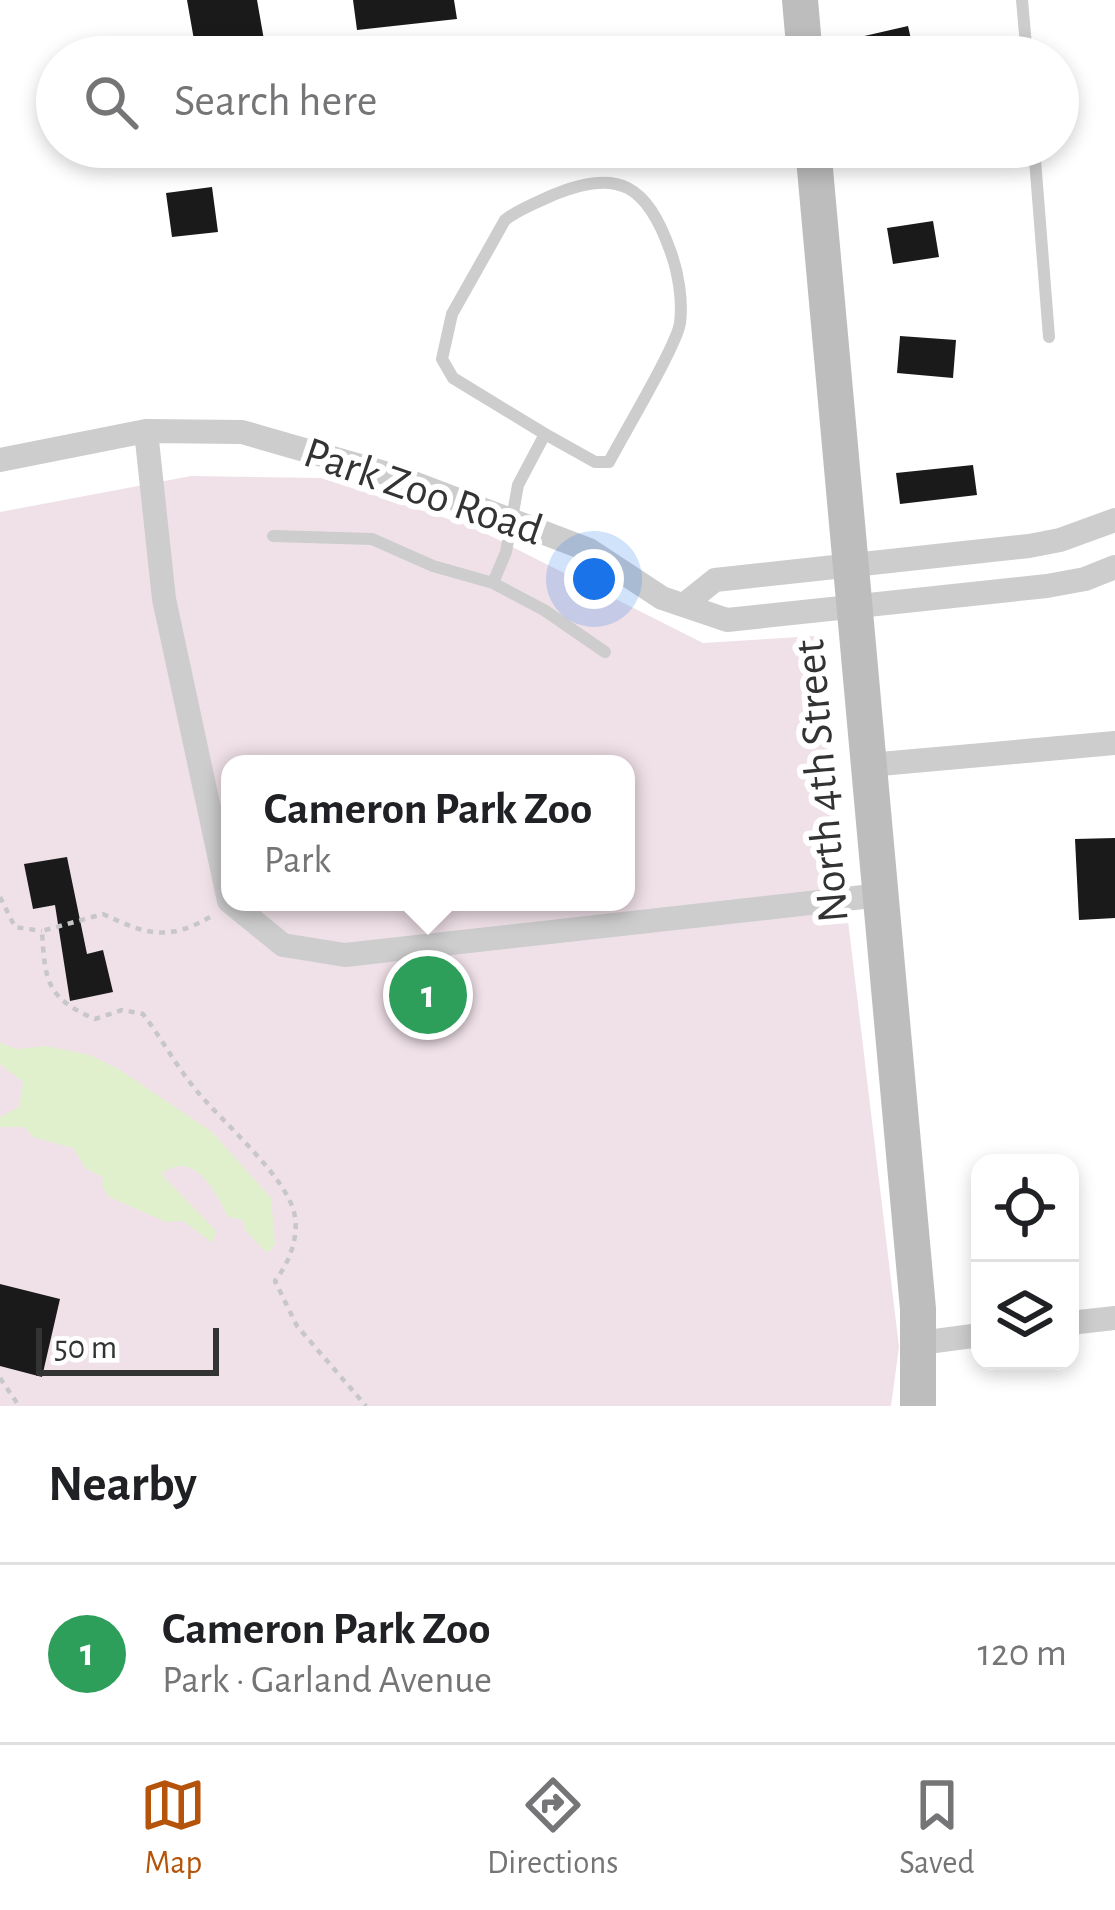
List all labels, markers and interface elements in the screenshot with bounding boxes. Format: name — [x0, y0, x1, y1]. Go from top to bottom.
search box — [36, 36, 1079, 168]
icon: search — [78, 69, 144, 135]
text: Search here — [174, 79, 377, 124]
street label: Park Zoo Road — [298, 430, 548, 554]
your location — [564, 549, 624, 609]
street label: North 4th Street — [787, 638, 857, 924]
popup — [221, 755, 635, 911]
text: Cameron Park Zoo — [264, 787, 592, 832]
text: Park — [264, 841, 331, 880]
pin: 1 — [389, 950, 467, 1040]
map controls — [971, 1154, 1079, 1370]
button: locate — [971, 1154, 1079, 1262]
button: layers — [971, 1262, 1079, 1370]
scale bar — [36, 1322, 219, 1375]
text: 50 m — [54, 1332, 117, 1365]
text: Nearby — [48, 1459, 197, 1510]
text: Cameron Park Zoo — [162, 1607, 490, 1652]
text: 1 — [80, 1634, 94, 1673]
text: 120 m — [978, 1634, 1067, 1673]
text: Park · Garland Avenue — [162, 1661, 492, 1700]
tab: Map — [140, 1772, 206, 1884]
tab: Directions — [487, 1772, 618, 1884]
tab: Saved — [899, 1772, 975, 1884]

